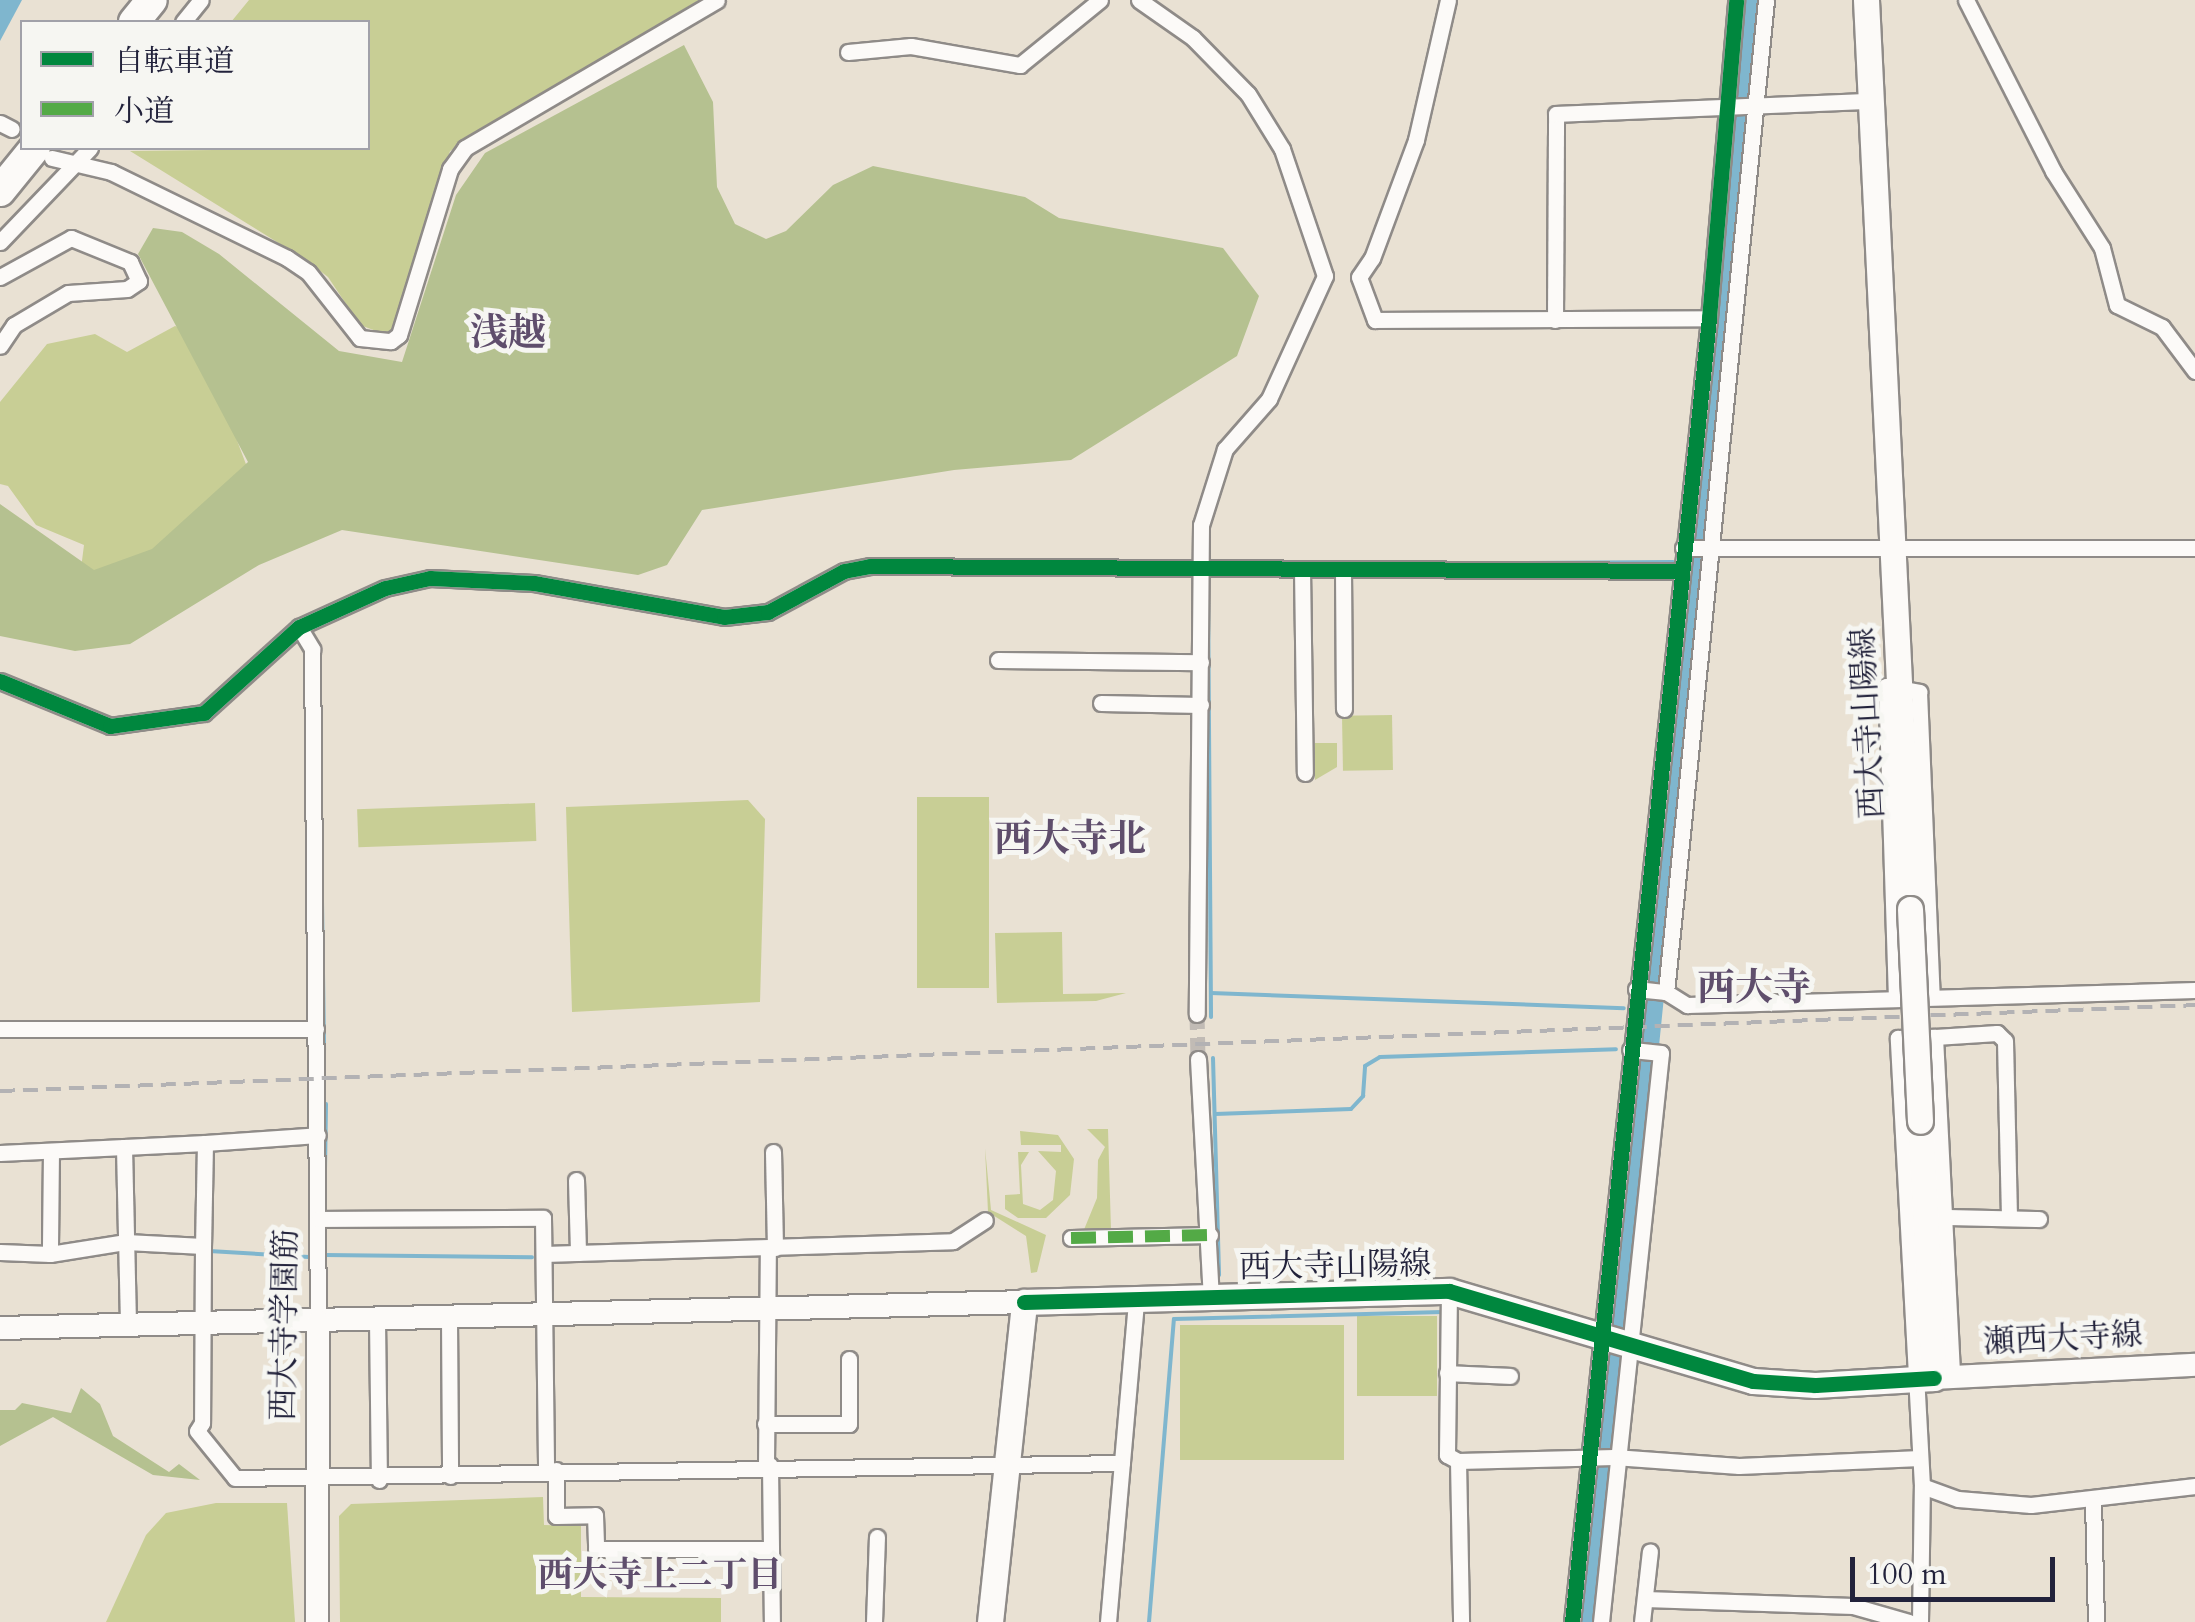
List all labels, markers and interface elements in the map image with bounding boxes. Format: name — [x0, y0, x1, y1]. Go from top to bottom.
legend — [20, 20, 370, 150]
text: 自転車道 — [114, 41, 234, 82]
text: 小道 — [114, 91, 174, 132]
district label: 浅越 — [470, 311, 546, 357]
street label: 西大寺山陽線 — [1844, 626, 1892, 820]
district label: 西大寺北 — [994, 817, 1146, 863]
district label: 西大寺 — [1697, 966, 1811, 1012]
street label: 西大寺学園筋 — [264, 1229, 306, 1421]
street label: 西大寺山陽線 — [1239, 1245, 1431, 1287]
street label: 瀬西大寺線 — [1982, 1316, 2144, 1362]
scale bar — [1855, 1537, 2060, 1599]
district label: 西大寺上二丁目 — [538, 1554, 782, 1596]
text: 100 m — [1867, 1554, 1947, 1595]

